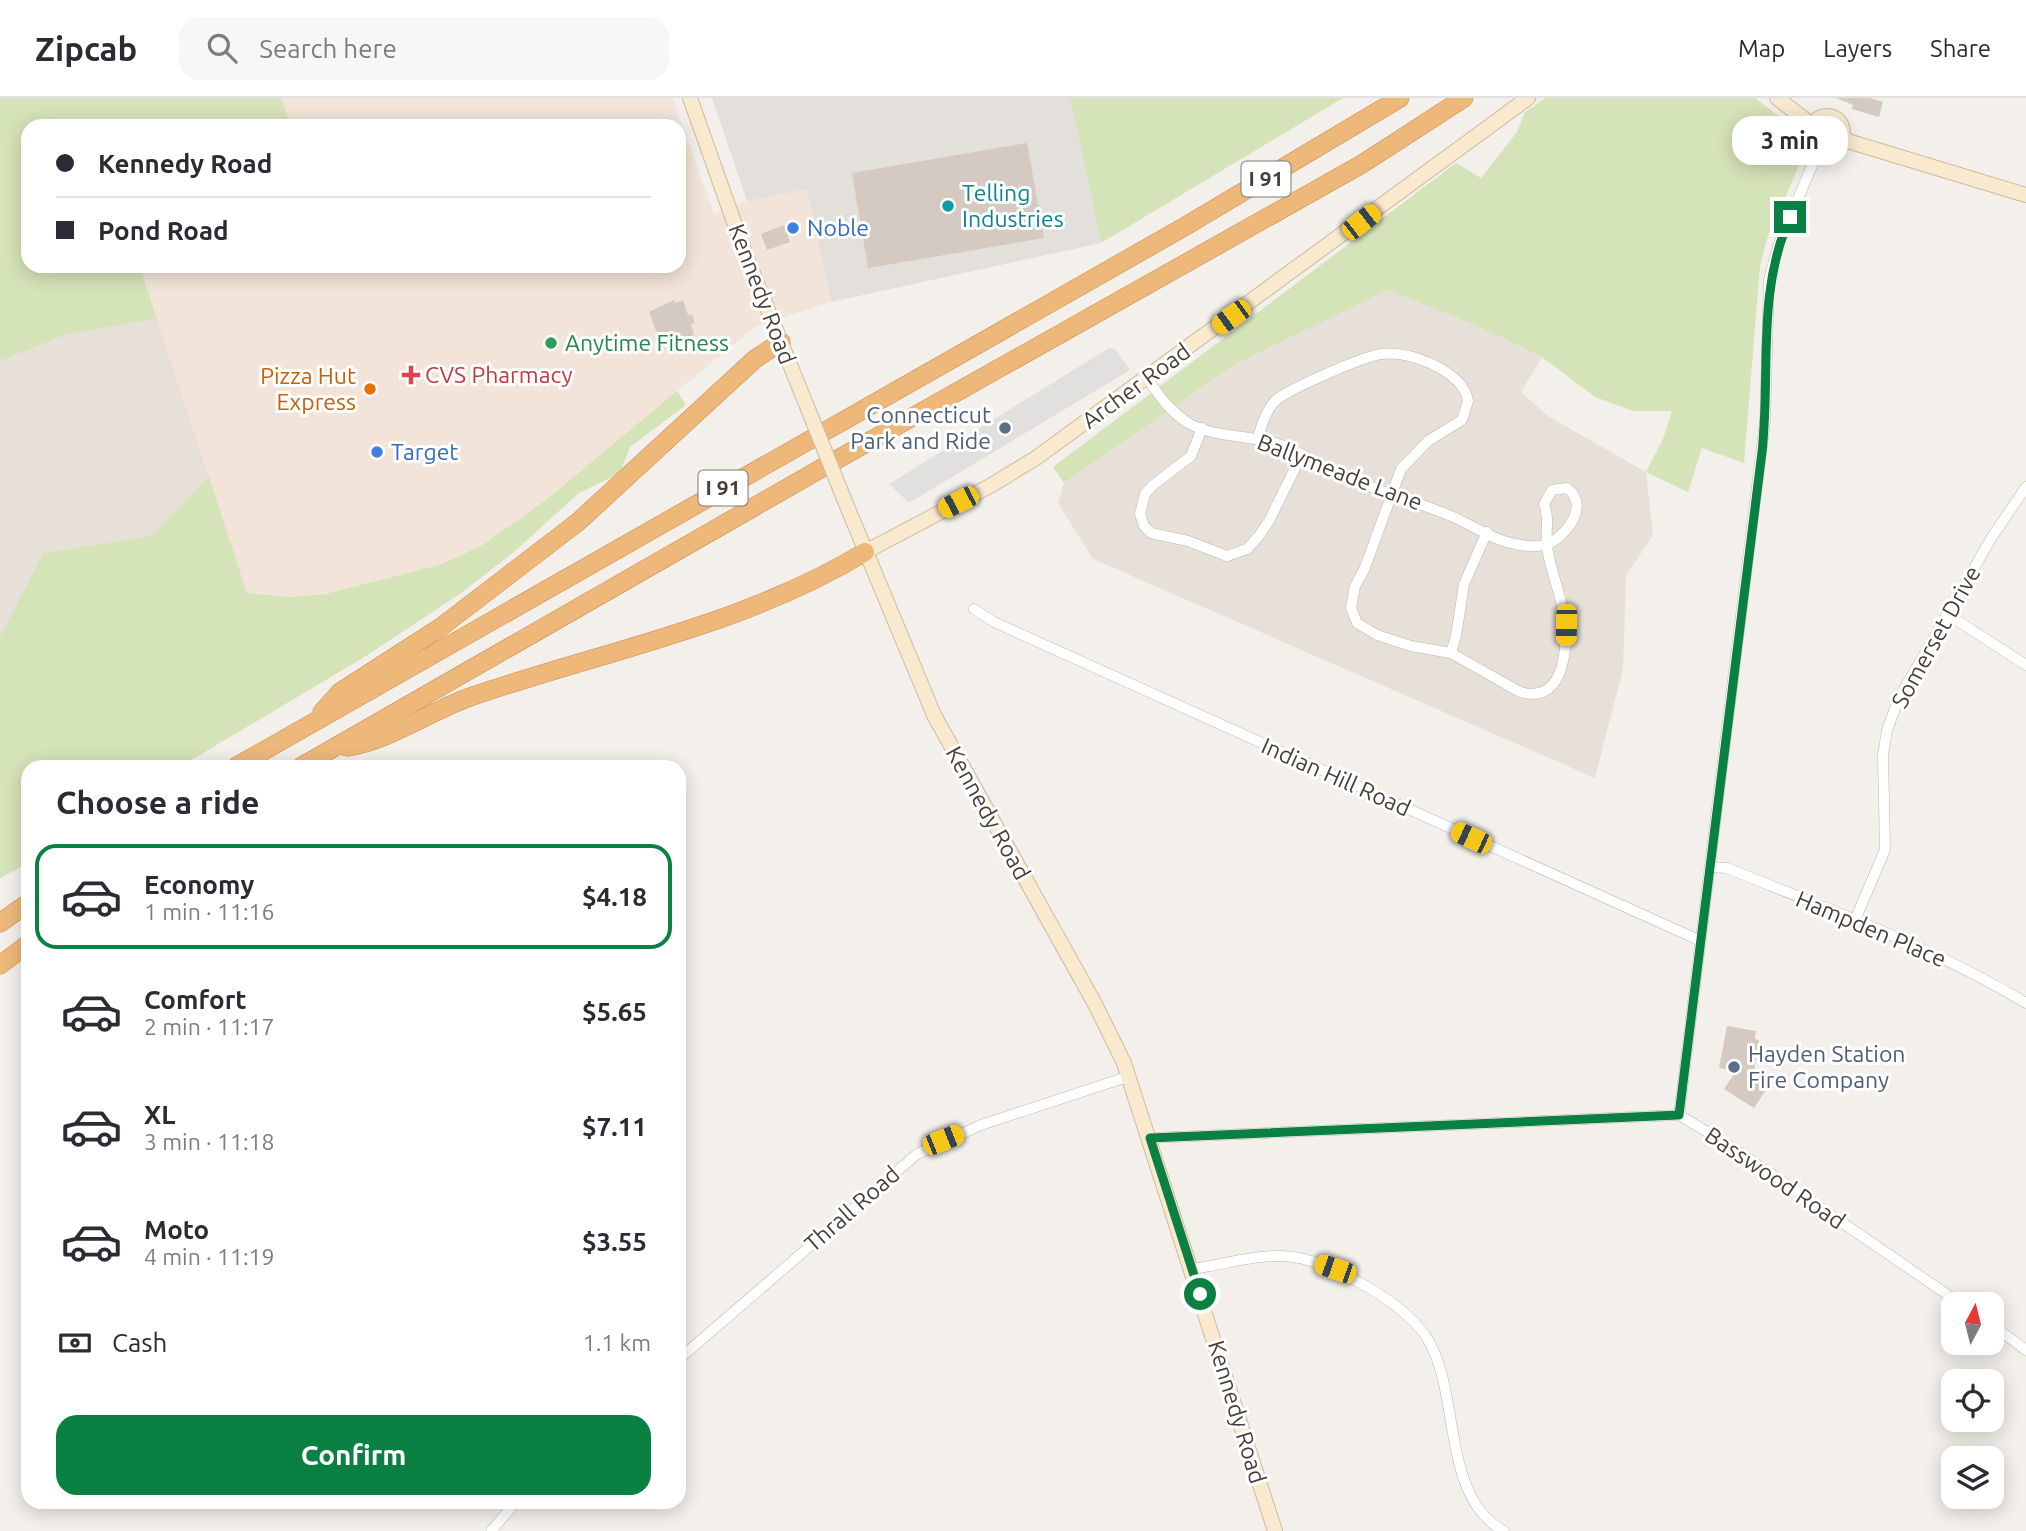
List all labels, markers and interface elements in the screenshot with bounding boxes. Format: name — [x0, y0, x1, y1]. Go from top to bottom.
search box — [179, 17, 669, 80]
icon: search — [203, 29, 241, 67]
text: Zipcab — [35, 30, 137, 67]
text: Search here — [259, 34, 397, 63]
text: Map — [1738, 35, 1785, 62]
text: Layers — [1823, 35, 1892, 62]
text: Share — [1930, 35, 1991, 62]
callout: 3 min — [1732, 116, 1848, 164]
text: 3 min — [1761, 128, 1819, 153]
text: Kennedy Road — [98, 149, 272, 178]
road number: I 91 — [1242, 162, 1290, 196]
place label: Telling Industries — [962, 180, 1064, 231]
marker: Telling Industries — [940, 198, 956, 214]
car — [1338, 201, 1385, 243]
route end — [1774, 201, 1806, 233]
place label: Noble — [807, 215, 869, 240]
text: Pond Road — [98, 216, 229, 245]
street label: Kennedy Road — [724, 220, 801, 367]
marker: Noble — [785, 220, 801, 236]
car — [1208, 296, 1255, 338]
place label: Anytime Fitness — [565, 330, 729, 355]
marker: Anytime Fitness — [543, 335, 559, 351]
street label: Archer Road — [1077, 338, 1194, 433]
place label: CVS Pharmacy — [425, 362, 573, 387]
place label: Pizza Hut Express — [260, 363, 356, 414]
marker: CVS Pharmacy — [403, 367, 419, 383]
marker: Pizza Hut Express — [362, 381, 378, 397]
place label: Connecticut Park and Ride — [850, 402, 991, 453]
marker: Connecticut Park and Ride — [997, 420, 1013, 436]
street label: Ballymeade Lane — [1254, 429, 1426, 515]
place label: Target — [391, 439, 458, 464]
marker: Target — [369, 444, 385, 460]
road number: I 91 — [698, 470, 748, 506]
car — [935, 483, 982, 521]
street label: Somerset Drive — [1886, 562, 1985, 712]
car — [1556, 604, 1577, 646]
street label: Indian Hill Road — [1258, 733, 1414, 821]
street label: Kennedy Road — [942, 742, 1035, 884]
text: Choose a ride — [56, 784, 259, 820]
car — [1448, 820, 1495, 856]
icon: car — [60, 865, 123, 928]
text: Economy — [144, 870, 254, 899]
text: $4.18 — [582, 882, 647, 911]
street label: Hampden Place — [1792, 886, 1950, 971]
text: 1 min · 11:16 — [144, 899, 275, 924]
icon: car — [60, 980, 123, 1043]
text: Comfort — [144, 985, 247, 1014]
text: $5.65 — [582, 997, 647, 1026]
text: 2 min · 11:17 — [144, 1014, 275, 1039]
place label: Hayden Station Fire Company — [1748, 1041, 1906, 1092]
marker: Hayden Station Fire Company — [1726, 1059, 1742, 1075]
icon: car — [60, 1095, 123, 1158]
text: XL — [144, 1100, 175, 1129]
text: $7.11 — [582, 1112, 647, 1141]
car — [920, 1122, 967, 1158]
street label: Basswood Road — [1701, 1122, 1850, 1233]
text: 3 min · 11:18 — [144, 1129, 275, 1154]
street label: Thrall Road — [799, 1161, 904, 1256]
icon: car — [60, 1210, 123, 1273]
text: Moto — [144, 1215, 209, 1244]
text: $3.55 — [582, 1227, 647, 1256]
text: 4 min · 11:19 — [144, 1244, 275, 1269]
car — [1312, 1252, 1359, 1286]
route start — [1184, 1278, 1216, 1310]
north arrow — [1941, 1292, 2004, 1354]
map controls — [1941, 1292, 2004, 1509]
icon: cash — [56, 1324, 94, 1362]
text: Cash — [112, 1328, 167, 1357]
text: 1.1 km — [583, 1330, 651, 1355]
street label: Kennedy Road — [1204, 1337, 1271, 1486]
button: locate — [1941, 1369, 2004, 1432]
button: Confirm — [56, 1415, 651, 1495]
button: layers — [1941, 1446, 2004, 1509]

